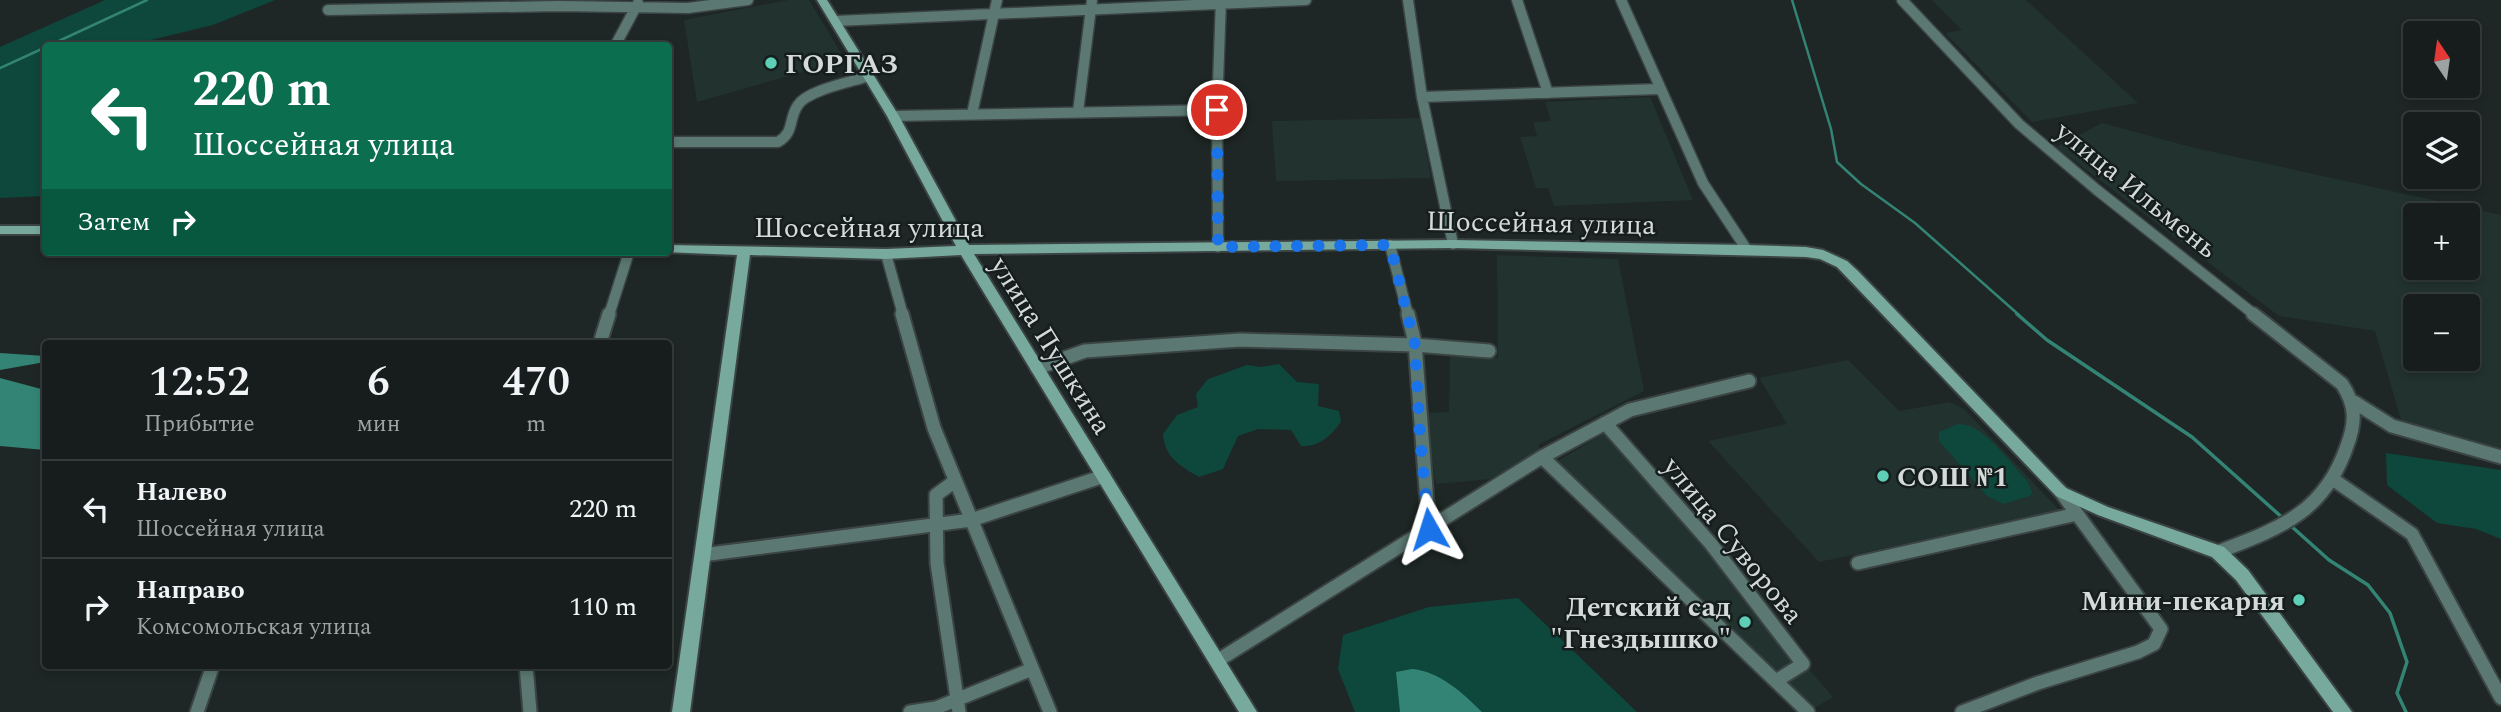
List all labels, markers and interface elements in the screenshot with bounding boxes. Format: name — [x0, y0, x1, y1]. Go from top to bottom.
north arrow — [2403, 21, 2480, 98]
map controls — [2403, 21, 2480, 371]
place label: ГОРГАЗ — [785, 43, 898, 86]
text: 220 m — [192, 53, 331, 128]
marker: ГОРГАЗ — [763, 55, 779, 71]
icon: left — [77, 70, 168, 161]
pin — [1187, 80, 1247, 140]
icon: arrive — [1198, 91, 1236, 129]
street label: улица Ильмень — [2045, 110, 2227, 269]
button: layers — [2403, 112, 2480, 189]
text: Шоссейная улица — [192, 121, 455, 170]
street label: Шоссейная улица — [1426, 200, 1657, 247]
text: Затем — [77, 202, 150, 242]
icon: right — [164, 203, 202, 241]
button: + — [2403, 203, 2480, 280]
street label: Шоссейная улица — [754, 207, 984, 250]
street label: улица Пушкина — [978, 247, 1123, 443]
button: − — [2403, 294, 2480, 371]
text: 12:52 — [149, 351, 250, 414]
text: 6 — [367, 351, 390, 414]
text: 470 — [502, 351, 570, 414]
text: Прибытие — [144, 407, 255, 442]
text: мин — [357, 407, 400, 442]
text: m — [526, 407, 546, 442]
street label: улица Суворова — [1651, 447, 1814, 634]
place label: СОШ №1 — [1897, 456, 2008, 499]
marker: СОШ №1 — [1875, 468, 1891, 484]
text: Налево — [136, 472, 227, 512]
text: 220 m — [569, 489, 637, 529]
icon: left — [77, 490, 115, 528]
position arrow — [1392, 492, 1466, 566]
text: Шоссейная улица — [136, 512, 325, 547]
text: Направо — [136, 570, 245, 610]
place label: Мини-пекарня — [2081, 580, 2285, 623]
place label: Детский сад "Гнездышко" — [1550, 586, 1731, 661]
text: 110 m — [569, 587, 637, 627]
icon: right — [77, 588, 115, 626]
marker: Мини-пекарня — [2291, 592, 2307, 608]
text: Комсомольская улица — [136, 610, 371, 645]
marker: Детский сад "Гнездышко" — [1737, 614, 1753, 630]

